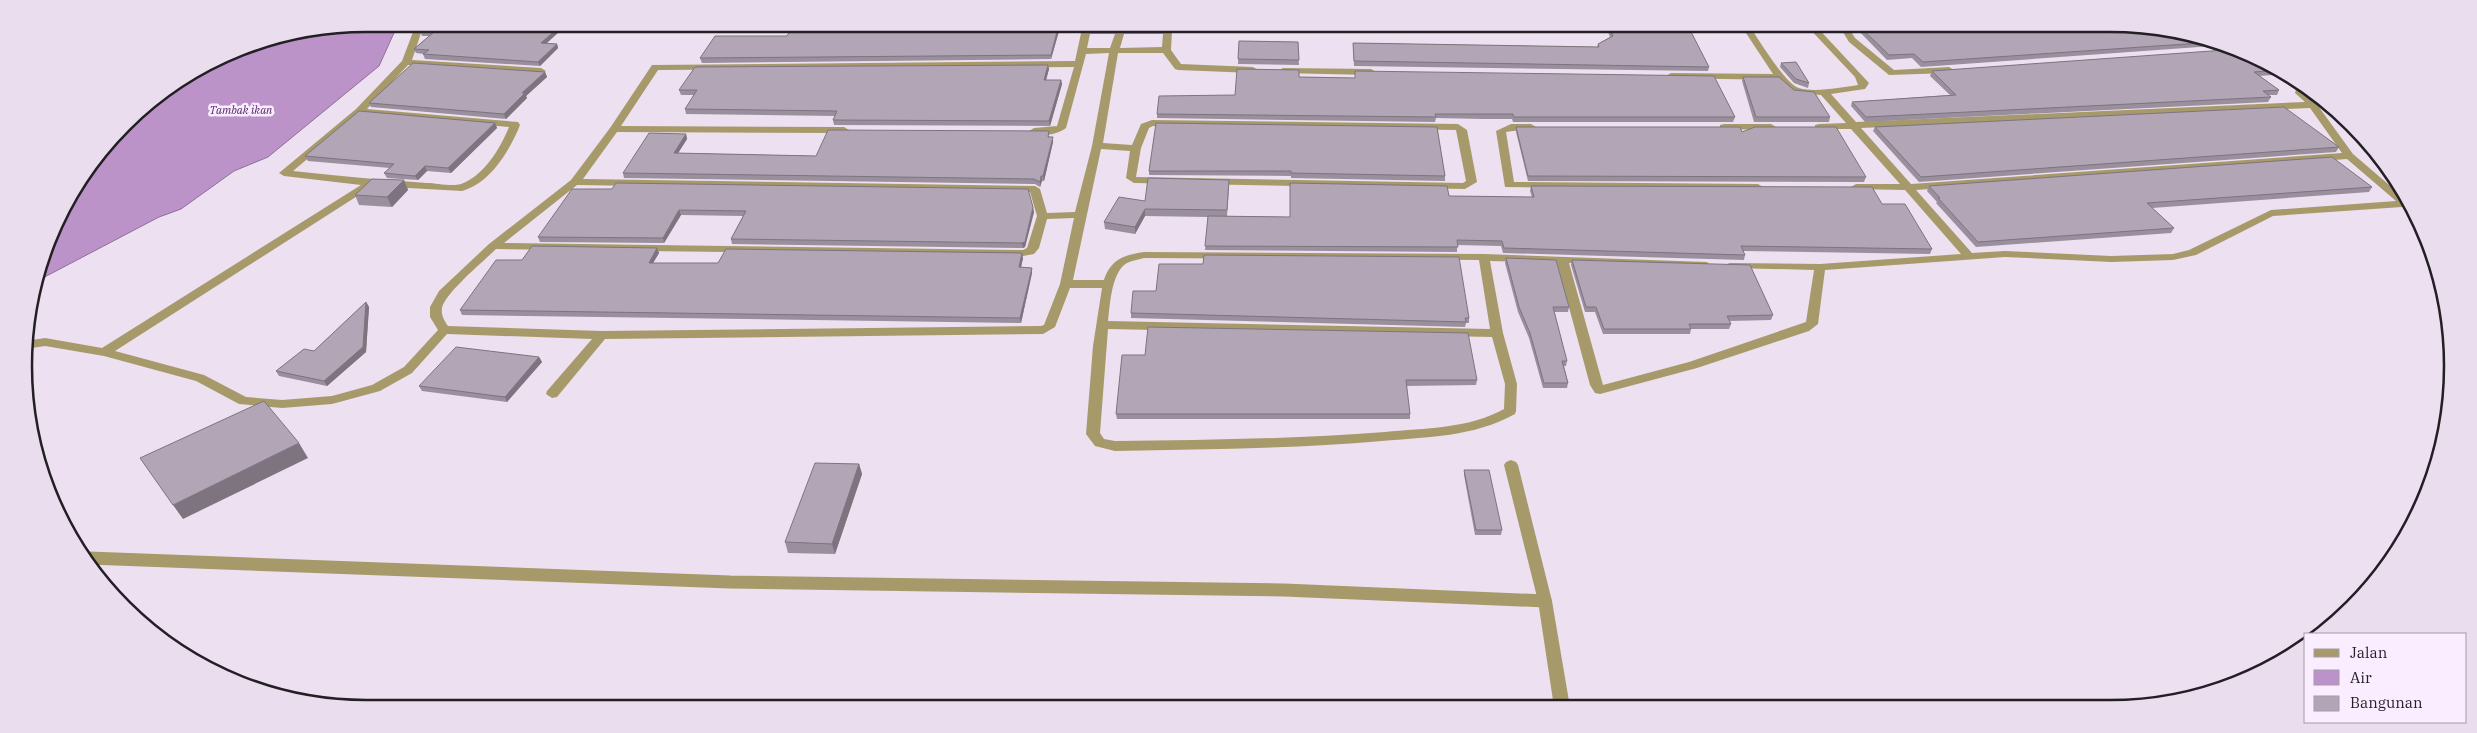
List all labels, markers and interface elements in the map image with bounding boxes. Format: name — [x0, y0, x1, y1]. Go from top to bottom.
water label: Tambak ikan — [210, 103, 273, 117]
legend — [2304, 633, 2467, 723]
text: Jalan — [2350, 643, 2388, 662]
text: Air — [2350, 668, 2372, 687]
text: Bangunan — [2350, 693, 2423, 712]

